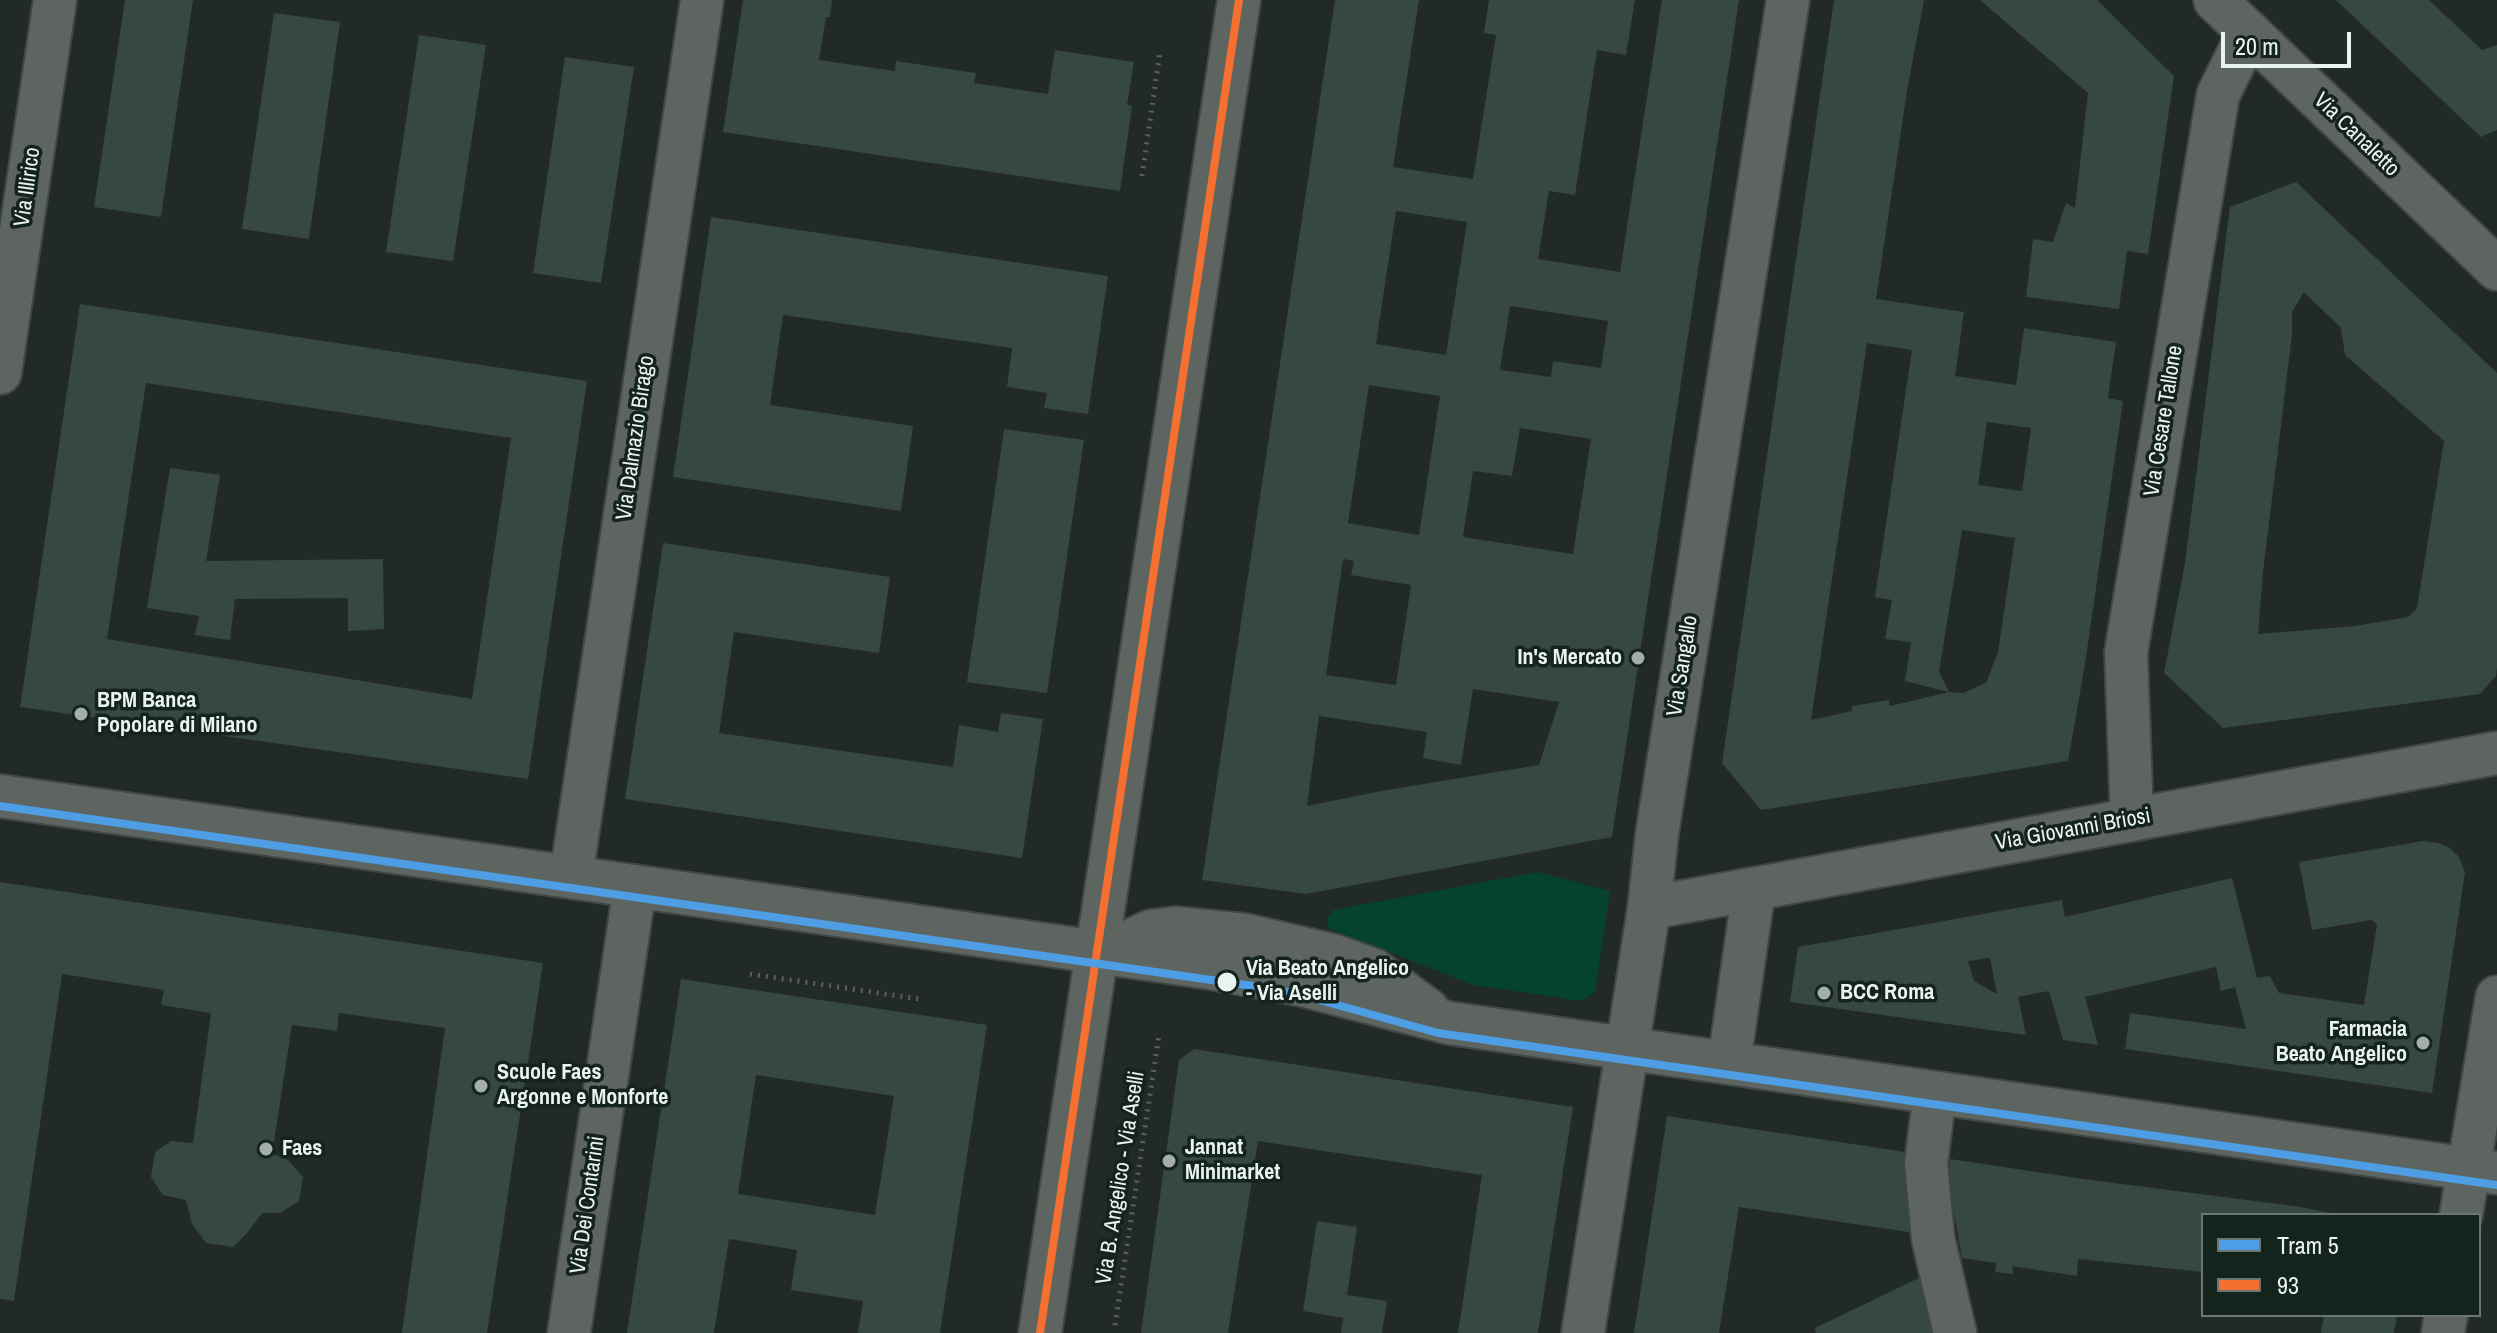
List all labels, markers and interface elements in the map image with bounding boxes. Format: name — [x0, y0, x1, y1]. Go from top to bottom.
scale bar — [2225, 16, 2355, 66]
text: 20 m — [2235, 30, 2279, 62]
street label: Via Canaletto — [2308, 88, 2404, 182]
street label: Via Illirico — [9, 146, 47, 228]
street label: Via Cesare Tallone — [2139, 344, 2189, 498]
street label: Via Dalmazio Birago — [611, 354, 661, 522]
street label: Via Sangallo — [1662, 614, 1704, 718]
place label: In's Mercato — [1517, 645, 1622, 671]
marker: In's Mercato — [1629, 649, 1647, 667]
place label: BPM Banca Popolare di Milano — [97, 688, 257, 740]
marker: BPM Banca Popolare di Milano — [72, 705, 90, 723]
street label: Via Giovanni Briosi — [1993, 803, 2153, 857]
place label: Via Beato Angelico - Via Aselli — [1246, 956, 1409, 1008]
marker: Via Beato Angelico - Via Aselli — [1215, 970, 1239, 994]
place label: BCC Roma — [1840, 980, 1934, 1006]
marker: BCC Roma — [1815, 984, 1833, 1002]
place label: Farmacia Beato Angelico — [2276, 1017, 2407, 1068]
marker: Farmacia Beato Angelico — [2414, 1034, 2432, 1052]
place label: Scuole Faes Argonne e Monforte — [497, 1060, 668, 1112]
street label: Via B. Angelico - Via Aselli — [1091, 1069, 1151, 1287]
marker: Scuole Faes Argonne e Monforte — [472, 1077, 490, 1095]
street label: Via Dei Contarini — [565, 1134, 611, 1276]
place label: Jannat Minimarket — [1185, 1135, 1280, 1186]
place label: Faes — [282, 1136, 322, 1162]
marker: Faes — [257, 1140, 275, 1158]
marker: Jannat Minimarket — [1160, 1152, 1178, 1170]
legend — [2201, 1213, 2481, 1317]
text: Tram 5 — [2277, 1229, 2339, 1261]
text: 93 — [2277, 1269, 2299, 1301]

